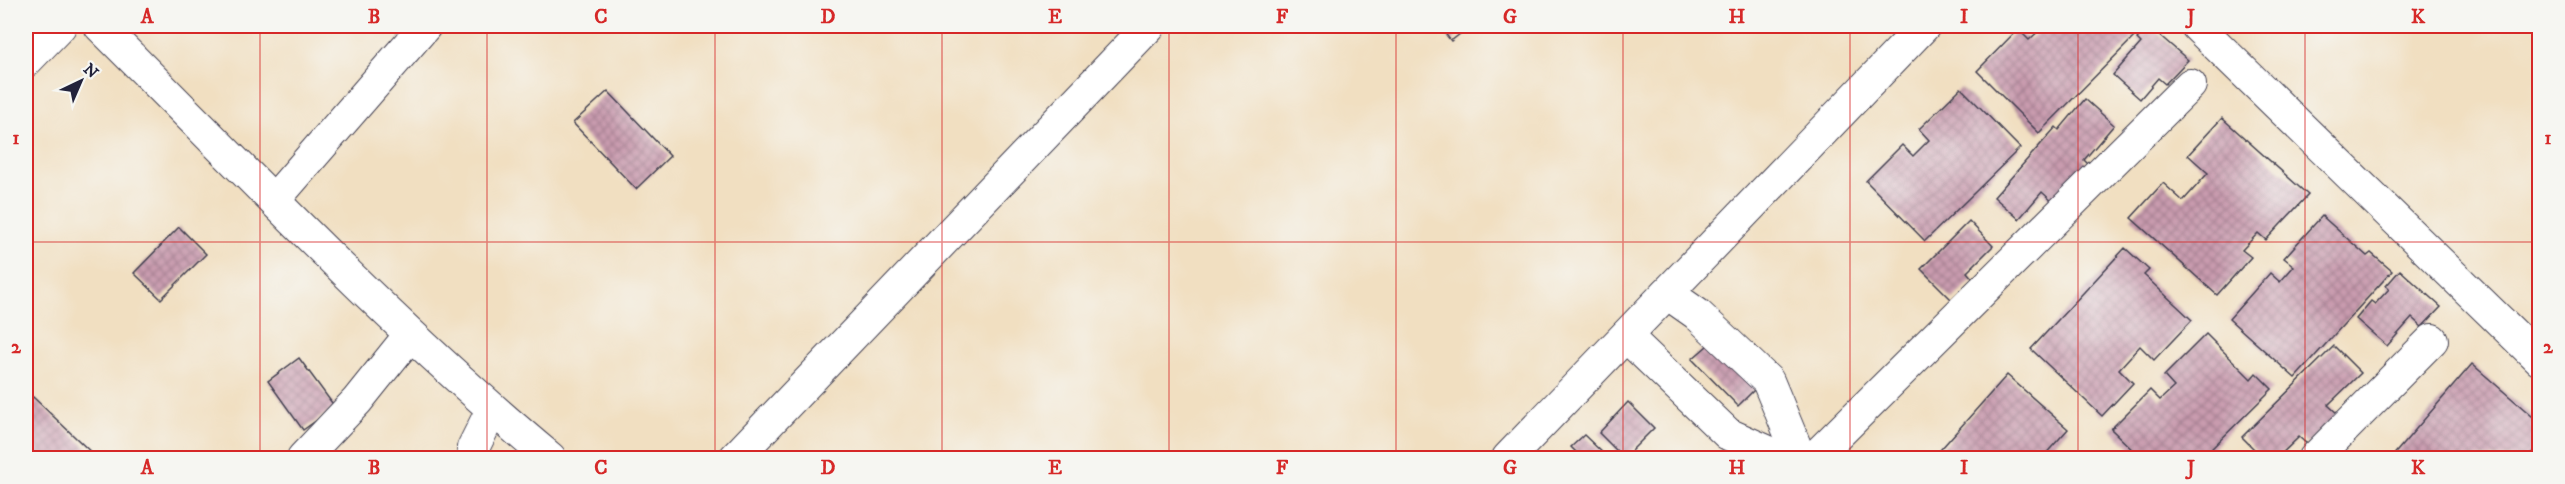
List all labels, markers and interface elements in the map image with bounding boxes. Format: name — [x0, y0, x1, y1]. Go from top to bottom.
text: A — [140, 5, 155, 30]
text: B — [368, 5, 380, 30]
text: C — [594, 5, 608, 30]
text: D — [821, 5, 836, 30]
text: E — [1048, 5, 1062, 30]
text: F — [1276, 5, 1289, 30]
text: G — [1503, 5, 1517, 30]
text: H — [1729, 5, 1746, 30]
text: I — [1960, 5, 1968, 30]
text: J — [2185, 5, 2195, 30]
text: K — [2411, 5, 2426, 30]
north arrow — [51, 51, 111, 111]
text: N — [79, 59, 102, 83]
text: 1 — [12, 126, 20, 151]
text: 1 — [2544, 126, 2552, 151]
text: 2 — [11, 335, 22, 360]
text: 2 — [2543, 335, 2554, 360]
text: A — [140, 456, 155, 481]
text: B — [368, 456, 380, 481]
text: C — [594, 456, 608, 481]
text: D — [821, 456, 836, 481]
text: E — [1048, 456, 1062, 481]
text: F — [1276, 456, 1289, 481]
text: G — [1503, 456, 1517, 481]
text: H — [1729, 456, 1746, 481]
text: I — [1960, 456, 1968, 481]
text: J — [2185, 456, 2195, 481]
text: K — [2411, 456, 2426, 481]

